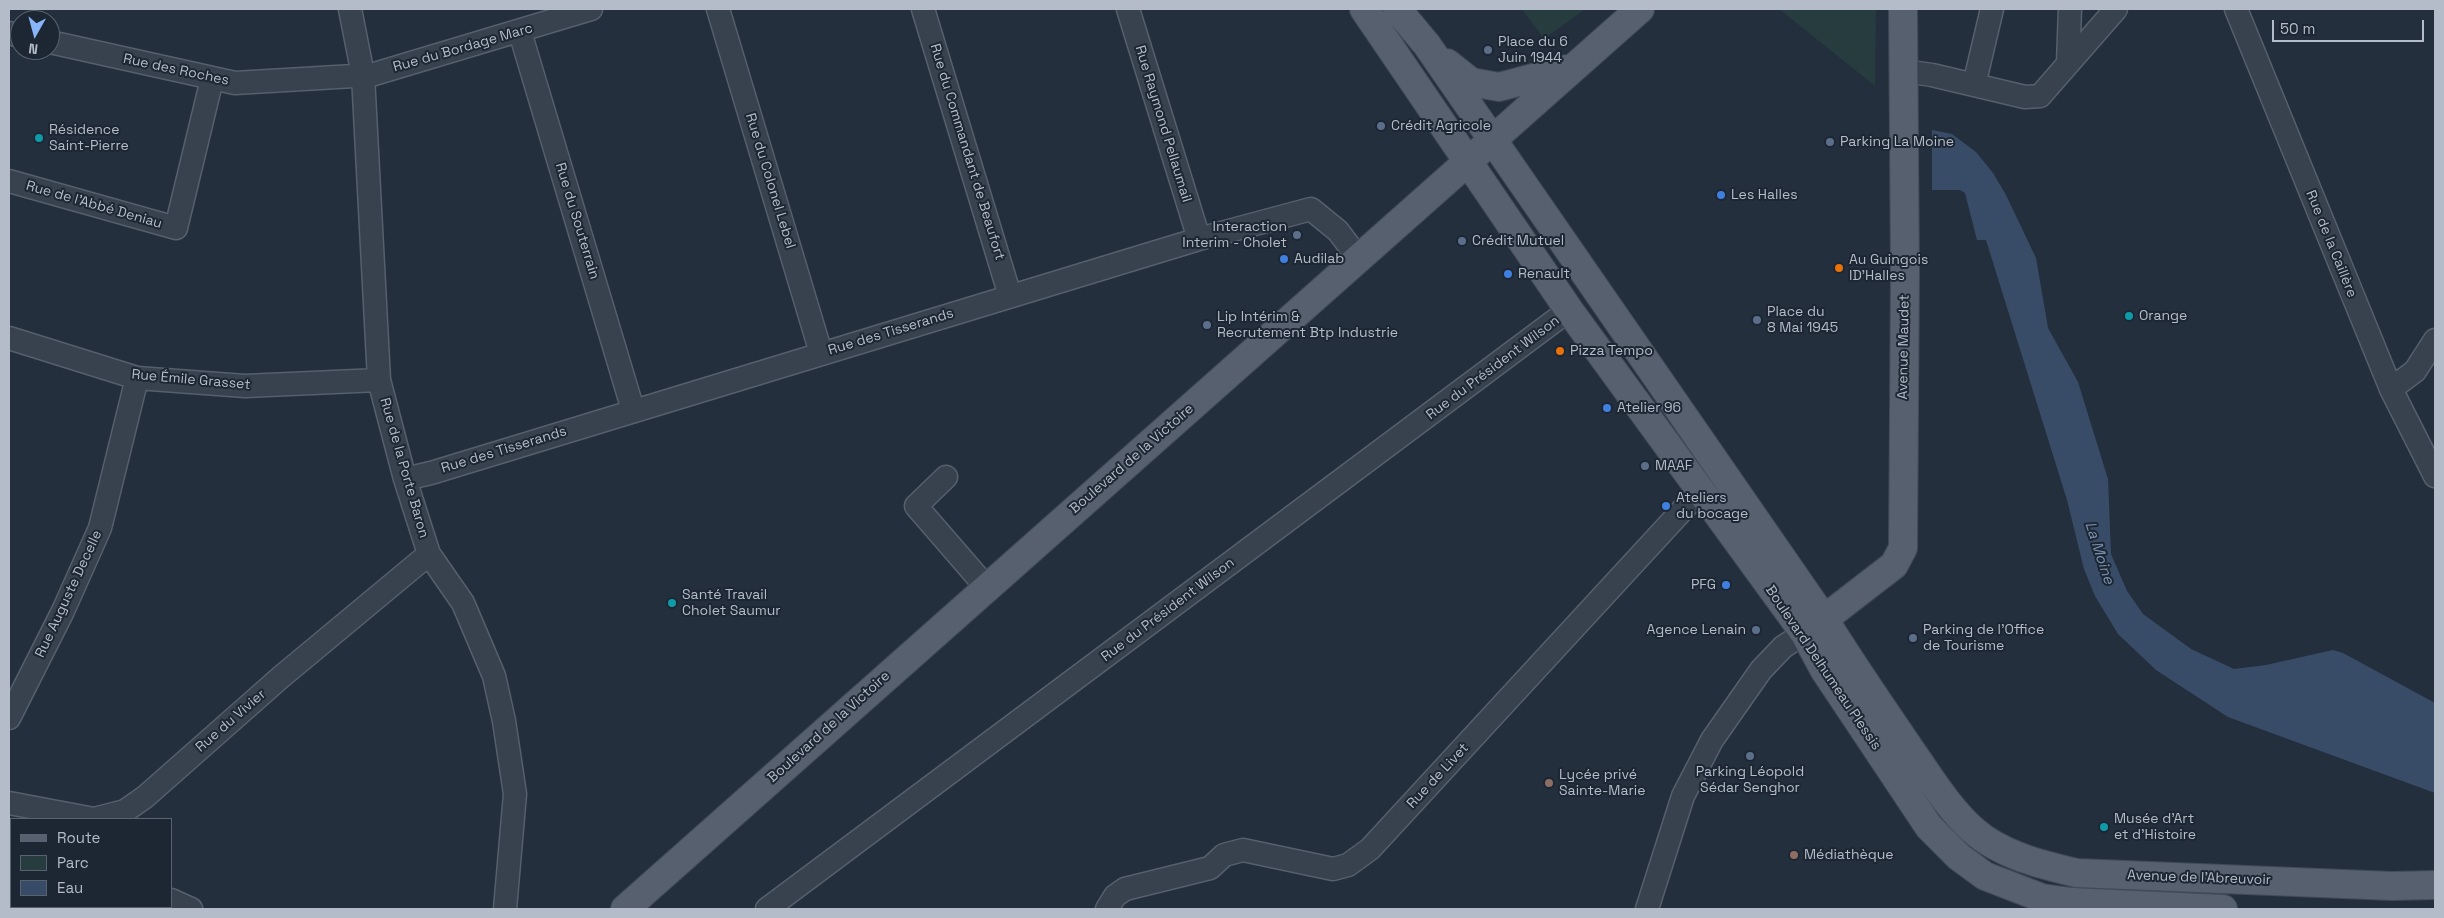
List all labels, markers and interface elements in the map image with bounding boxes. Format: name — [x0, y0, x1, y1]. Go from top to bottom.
north arrow — [10, 10, 60, 60]
scale bar — [2274, 10, 2426, 42]
text: 50 m — [2280, 19, 2315, 38]
street label: Rue du Bordage Marc — [391, 20, 535, 76]
place label: Place du 6 Juin 1944 — [1498, 34, 1568, 66]
text: N — [28, 39, 39, 58]
street label: Rue du Commandant de Beaufort — [926, 42, 1008, 262]
street label: Rue Raymond Pellaumail — [1131, 44, 1195, 204]
marker: Place du 6 Juin 1944 — [1482, 44, 1494, 56]
street label: Rue des Roches — [122, 51, 230, 89]
street label: Rue du Colonel Lebel — [741, 111, 799, 251]
place label: Crédit Agricole — [1391, 118, 1491, 134]
marker: Crédit Agricole — [1375, 120, 1387, 132]
place label: Résidence Saint-Pierre — [49, 122, 129, 154]
marker: Résidence Saint-Pierre — [33, 132, 45, 144]
place label: Parking La Moine — [1840, 134, 1954, 150]
marker: Parking La Moine — [1824, 136, 1836, 148]
street label: Rue du Souterrain — [551, 161, 603, 281]
street label: Rue de l’Abbé Deniau — [24, 178, 164, 232]
place label: Les Halles — [1731, 187, 1798, 203]
street label: Rue de la Caillère — [2302, 188, 2360, 300]
marker: Les Halles — [1715, 189, 1727, 201]
place label: Interaction Interim - Cholet — [1182, 219, 1287, 252]
marker: Interaction Interim - Cholet — [1291, 229, 1303, 241]
place label: Crédit Mutuel — [1472, 233, 1564, 249]
marker: Crédit Mutuel — [1456, 235, 1468, 247]
place label: Audilab — [1294, 251, 1344, 267]
place label: Au Guingois ID’Halles — [1849, 252, 1928, 284]
marker: Audilab — [1278, 253, 1290, 265]
marker: Au Guingois ID’Halles — [1833, 262, 1845, 274]
place label: Renault — [1518, 266, 1570, 282]
marker: Renault — [1502, 268, 1514, 280]
street label: Avenue Maudet — [1895, 294, 1913, 400]
place label: Place du 8 Mai 1945 — [1767, 304, 1838, 336]
street label: Rue des Tisserands — [826, 305, 956, 359]
place label: Orange — [2139, 308, 2187, 324]
place label: Lip Intérim & Recrutement Btp Industrie — [1217, 309, 1398, 342]
marker: Orange — [2123, 310, 2135, 322]
street label: Rue du Président Wilson — [1423, 312, 1563, 424]
marker: Place du 8 Mai 1945 — [1751, 314, 1763, 326]
marker: Lip Intérim & Recrutement Btp Industrie — [1201, 319, 1213, 331]
place label: Pizza Tempo — [1570, 343, 1653, 359]
marker: Pizza Tempo — [1554, 345, 1566, 357]
street label: Rue Émile Grasset — [131, 366, 251, 394]
street label: Rue de la Porte Baron — [376, 396, 432, 540]
place label: Atelier 96 — [1617, 400, 1681, 416]
street label: Boulevard de la Victoire — [1067, 401, 1197, 517]
marker: Atelier 96 — [1601, 402, 1613, 414]
street label: Rue des Tisserands — [439, 423, 569, 477]
place label: MAAF — [1655, 458, 1692, 474]
marker: MAAF — [1639, 460, 1651, 472]
place label: Ateliers du bocage — [1676, 490, 1748, 522]
marker: Ateliers du bocage — [1660, 500, 1672, 512]
water label: La Moine — [2080, 519, 2118, 587]
street label: Rue Auguste Decelle — [32, 528, 106, 660]
street label: Rue du Président Wilson — [1098, 554, 1238, 666]
place label: PFG — [1691, 577, 1716, 593]
marker: PFG — [1720, 579, 1732, 591]
street label: Boulevard Delhumeau Plessis — [1762, 582, 1884, 754]
place label: Santé Travail Cholet Saumur — [682, 587, 781, 620]
marker: Santé Travail Cholet Saumur — [666, 597, 678, 609]
place label: Agence Lenain — [1647, 622, 1746, 638]
place label: Parking de l’Office de Tourisme — [1923, 622, 2044, 654]
marker: Agence Lenain — [1750, 624, 1762, 636]
marker: Parking de l’Office de Tourisme — [1907, 632, 1919, 644]
street label: Boulevard de la Victoire — [764, 668, 894, 786]
street label: Rue du Vivier — [193, 686, 269, 756]
street label: Rue de Livet — [1404, 740, 1472, 812]
marker: Parking Léopold Sédar Senghor — [1744, 750, 1756, 762]
place label: Parking Léopold Sédar Senghor — [1696, 764, 1804, 796]
place label: Lycée privé Sainte-Marie — [1559, 767, 1645, 800]
marker: Lycée privé Sainte-Marie — [1543, 777, 1555, 789]
place label: Musée d’Art et d’Histoire — [2114, 811, 2196, 844]
legend — [10, 818, 172, 908]
marker: Musée d’Art et d’Histoire — [2098, 821, 2110, 833]
text: Route — [57, 828, 100, 847]
place label: Médiathèque — [1804, 847, 1894, 863]
marker: Médiathèque — [1788, 849, 1800, 861]
text: Parc — [57, 853, 89, 872]
street label: Avenue de l’Abreuvoir — [2127, 867, 2271, 889]
text: Eau — [57, 878, 83, 897]

